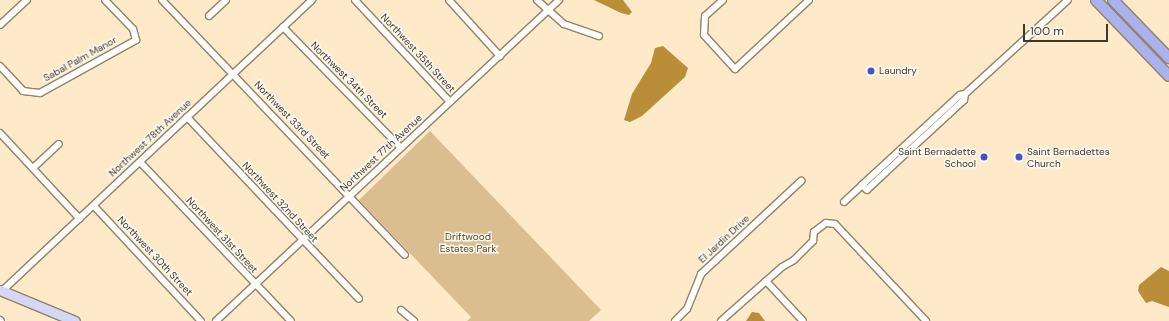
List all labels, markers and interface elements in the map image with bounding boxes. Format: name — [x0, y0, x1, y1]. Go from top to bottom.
street label: Northwest 35th Street — [378, 11, 458, 95]
scale bar — [1025, 16, 1110, 42]
text: 100 m — [1030, 23, 1064, 39]
street label: Sabal Palm Manor — [41, 34, 119, 84]
street label: Northwest 34th Street — [308, 39, 390, 121]
place label: Laundry — [879, 65, 917, 77]
marker: Laundry — [866, 66, 876, 76]
street label: Northwest 33rd Street — [252, 79, 332, 161]
street label: Northwest 78th Avenue — [106, 97, 194, 179]
street label: Northwest 77th Avenue — [338, 112, 424, 194]
place label: Saint Bernadette School — [898, 145, 976, 168]
place label: Saint Bernadettes Church — [1027, 145, 1110, 168]
marker: Saint Bernadette School — [979, 152, 989, 162]
marker: Saint Bernadettes Church — [1014, 152, 1024, 162]
street label: Northwest 32nd Street — [240, 159, 320, 245]
street label: Northwest 31st Street — [184, 195, 260, 275]
street label: El Jardin Drive — [696, 212, 752, 266]
street label: Northwest 30th Street — [115, 214, 195, 298]
park label: Driftwood Estates Park — [440, 230, 496, 254]

